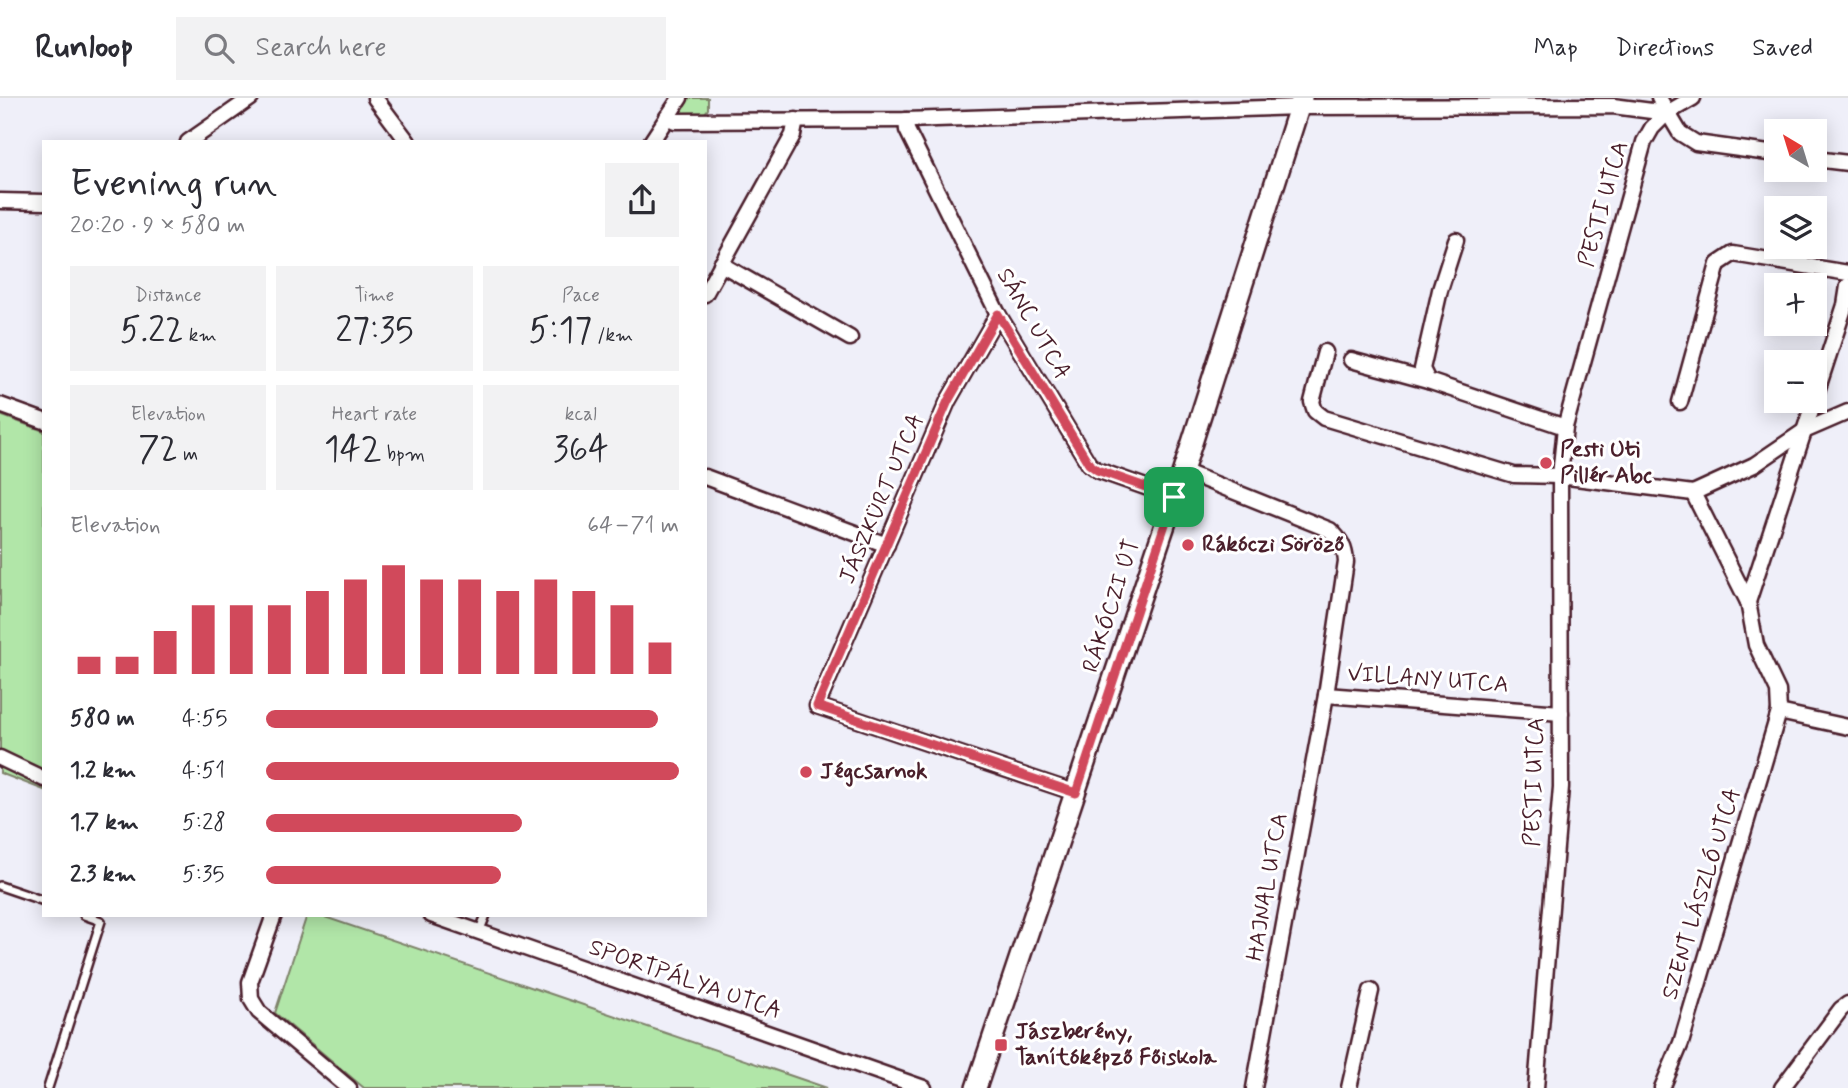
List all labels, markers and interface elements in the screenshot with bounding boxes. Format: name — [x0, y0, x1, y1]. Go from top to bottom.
search box — [176, 17, 666, 80]
text: Runloop — [35, 26, 134, 70]
icon: search — [200, 29, 238, 67]
text: Search here — [256, 31, 386, 65]
text: Map — [1534, 33, 1578, 64]
text: Directions — [1616, 33, 1714, 64]
text: Saved — [1752, 33, 1813, 64]
north arrow — [1764, 119, 1827, 182]
map controls — [1764, 119, 1827, 413]
street label: PESTI UTCA — [1572, 138, 1636, 270]
text: Evening run — [70, 160, 277, 209]
button: share — [605, 163, 679, 237]
button: layers — [1764, 196, 1827, 259]
text: 20:20 · 9 × 580 m — [70, 211, 245, 241]
street label: SÁNC UTCA — [989, 263, 1077, 385]
button: + — [1764, 273, 1827, 336]
text: Distance — [135, 283, 202, 308]
text: Time — [355, 283, 394, 308]
text: Pace — [562, 283, 600, 308]
text: 5.22 — [120, 308, 184, 354]
text: 27:35 — [335, 308, 414, 354]
text: 5:17 — [528, 308, 592, 354]
text: km — [184, 323, 217, 348]
text: /km — [592, 323, 633, 348]
button: − — [1764, 350, 1827, 413]
text: Elevation — [131, 402, 206, 427]
text: Heart rate — [332, 402, 417, 427]
text: kcal — [565, 402, 597, 427]
street label: JÁSZKÜRT UTCA — [833, 409, 931, 589]
text: 72 — [138, 427, 178, 473]
text: 142 — [324, 427, 382, 473]
text: 364 — [553, 427, 609, 473]
place label: Pesti Uti Pillér Abc — [1560, 435, 1652, 491]
text: m — [178, 442, 198, 467]
text: bpm — [382, 442, 425, 467]
marker: Pesti Uti Pillér Abc — [1538, 455, 1554, 471]
pin — [1144, 467, 1204, 527]
icon: arrive — [1155, 478, 1193, 516]
text: Elevation — [70, 511, 161, 541]
text: 64–71 m — [587, 511, 679, 541]
place label: Rákóczi Söröző — [1202, 530, 1345, 560]
street label: RÁKÓCZI ÚT — [1076, 536, 1148, 676]
marker: Rákóczi Söröző — [1180, 537, 1196, 553]
street label: VILLANY UTCA — [1346, 659, 1510, 701]
text: 580 m — [70, 704, 135, 734]
text: 4:55 — [182, 704, 228, 734]
street label: PESTI UTCA — [1518, 717, 1552, 847]
text: 1.2 km — [70, 756, 136, 786]
text: 4:51 — [182, 756, 225, 786]
place label: Jégcsarnok — [820, 757, 928, 787]
marker: Jégcsarnok — [798, 764, 814, 780]
street label: SZENT LÁSZLÓ UTCA — [1656, 785, 1748, 1003]
text: 1.7 km — [70, 808, 139, 838]
text: 5:28 — [182, 808, 226, 838]
street label: HAJNAL UTCA — [1240, 810, 1296, 964]
text: 2.3 km — [70, 860, 136, 890]
text: 5:35 — [182, 860, 225, 890]
street label: SPORTPÁLYA UTCA — [585, 933, 785, 1027]
place label: Jászberény, Tanítóképző Főiskola — [1015, 1017, 1218, 1073]
marker: Jászberény, Tanítóképző Főiskola — [993, 1037, 1009, 1053]

